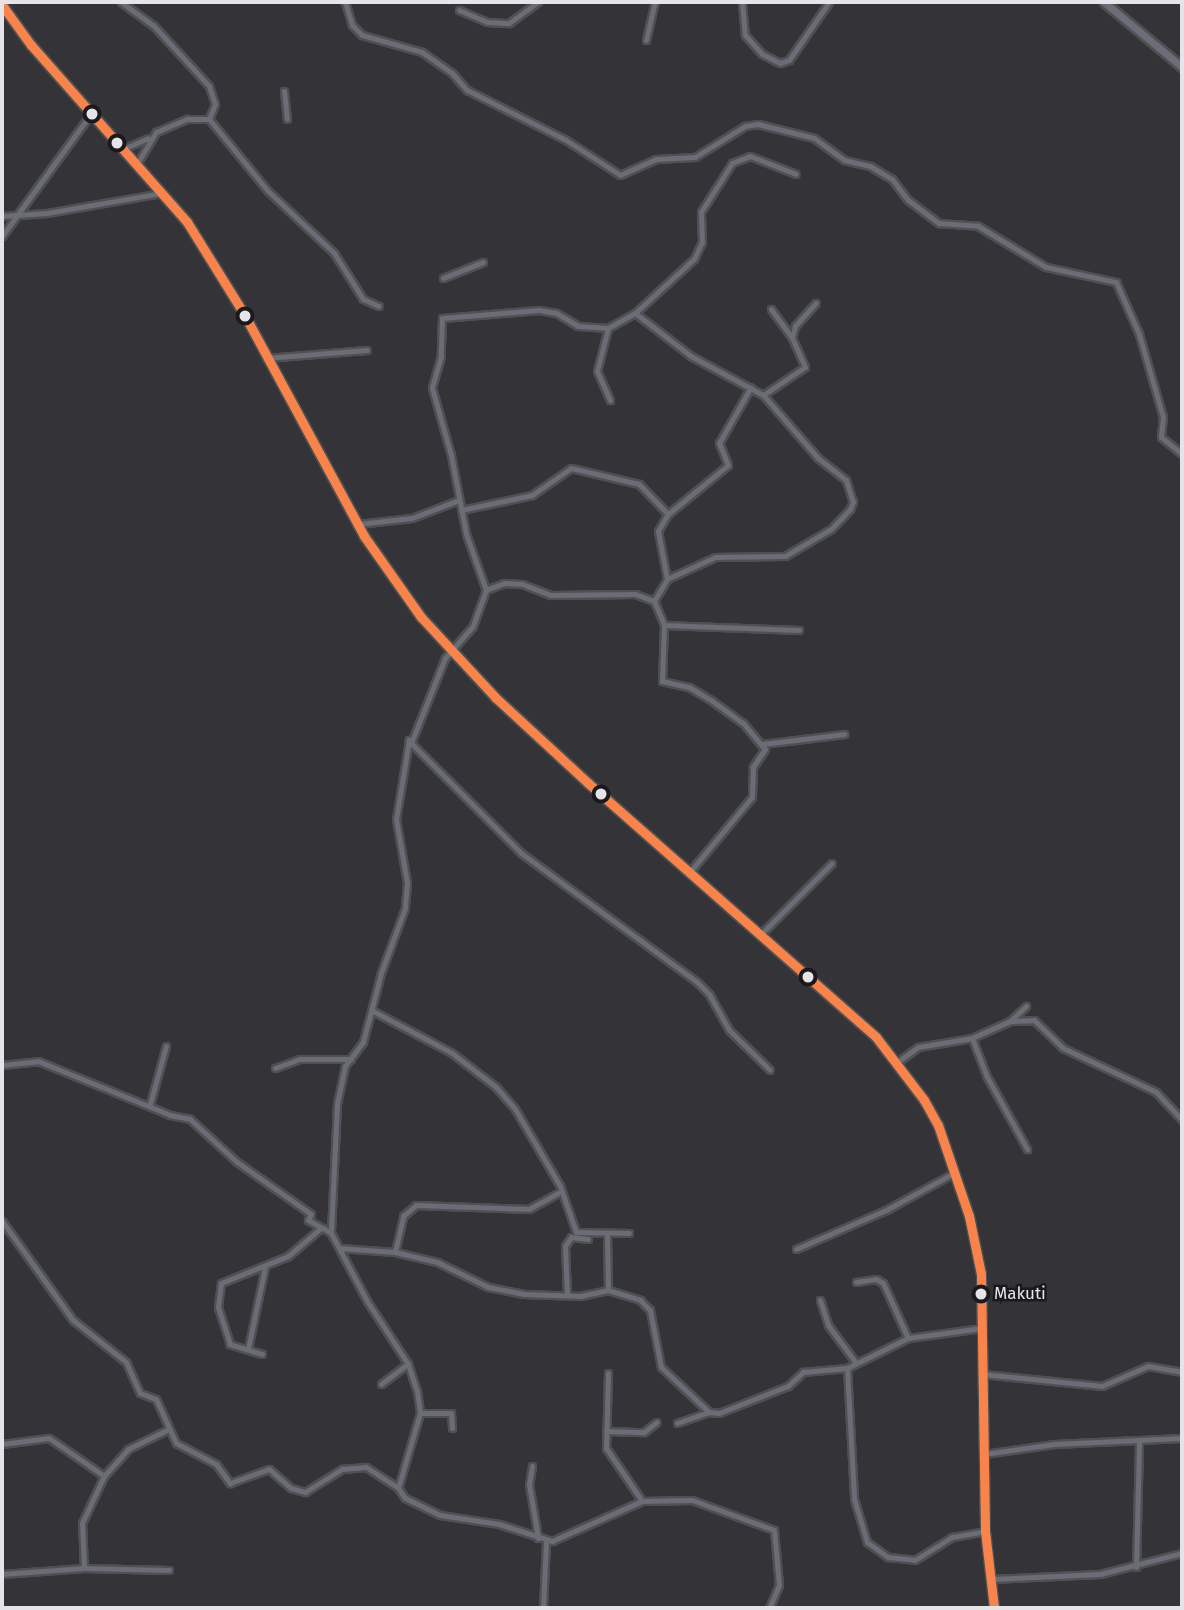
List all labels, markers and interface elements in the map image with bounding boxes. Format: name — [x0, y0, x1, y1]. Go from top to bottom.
unlabelled marker — [85, 107, 99, 121]
unlabelled marker — [110, 136, 124, 150]
unlabelled marker — [238, 309, 252, 323]
unlabelled marker — [594, 787, 608, 801]
unlabelled marker — [801, 970, 815, 984]
place label: Makuti — [994, 1284, 1046, 1304]
marker: Makuti — [974, 1287, 988, 1301]

